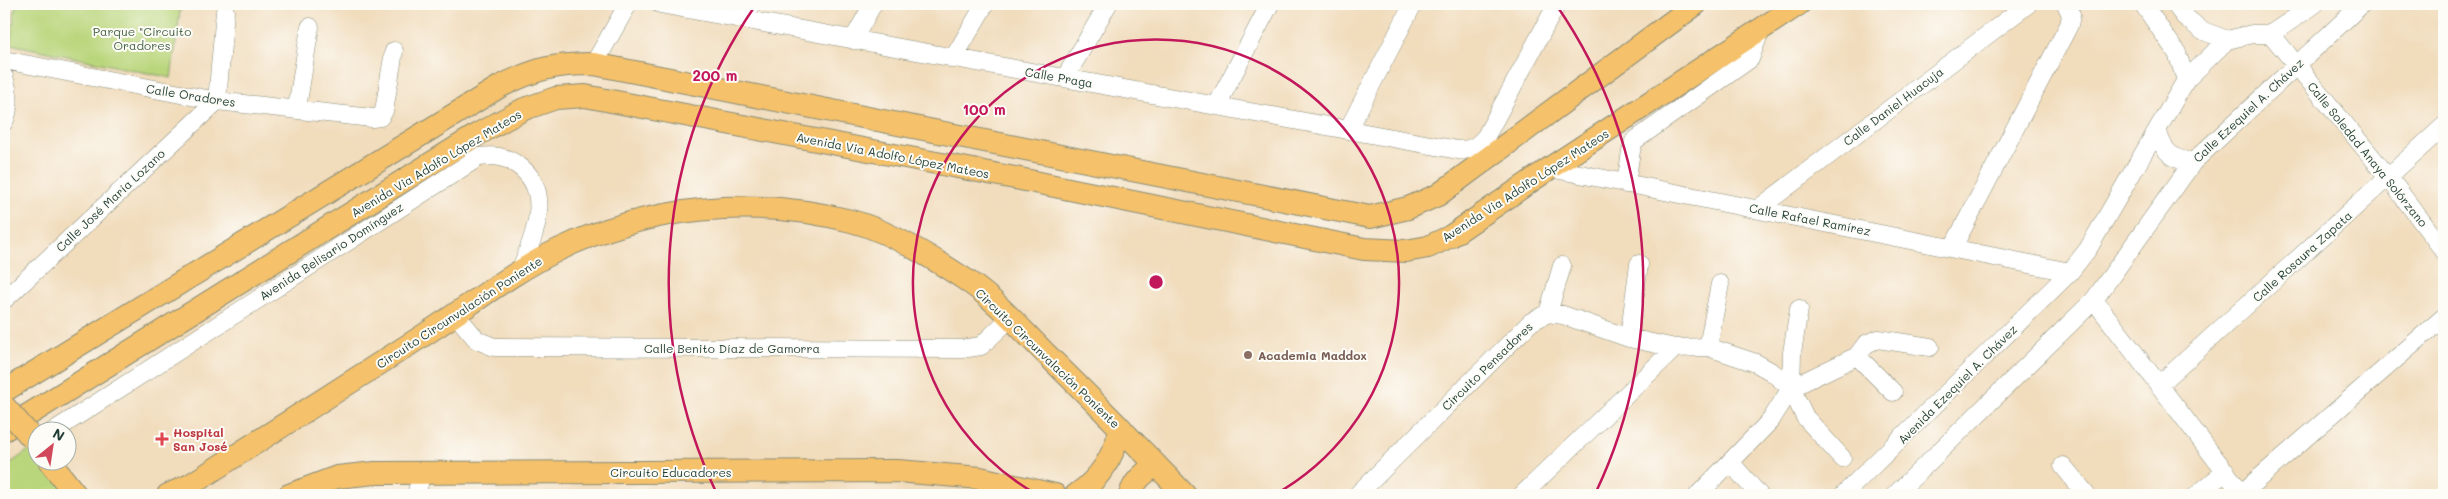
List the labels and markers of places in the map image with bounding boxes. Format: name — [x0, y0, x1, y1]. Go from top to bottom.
centre of rings — [1147, 273, 1165, 291]
place label: Academia Maddox — [1258, 347, 1367, 363]
marker: Academia Maddox — [1242, 349, 1254, 361]
place label: Hospital San José — [173, 424, 227, 454]
marker: Hospital San José — [155, 432, 169, 446]

